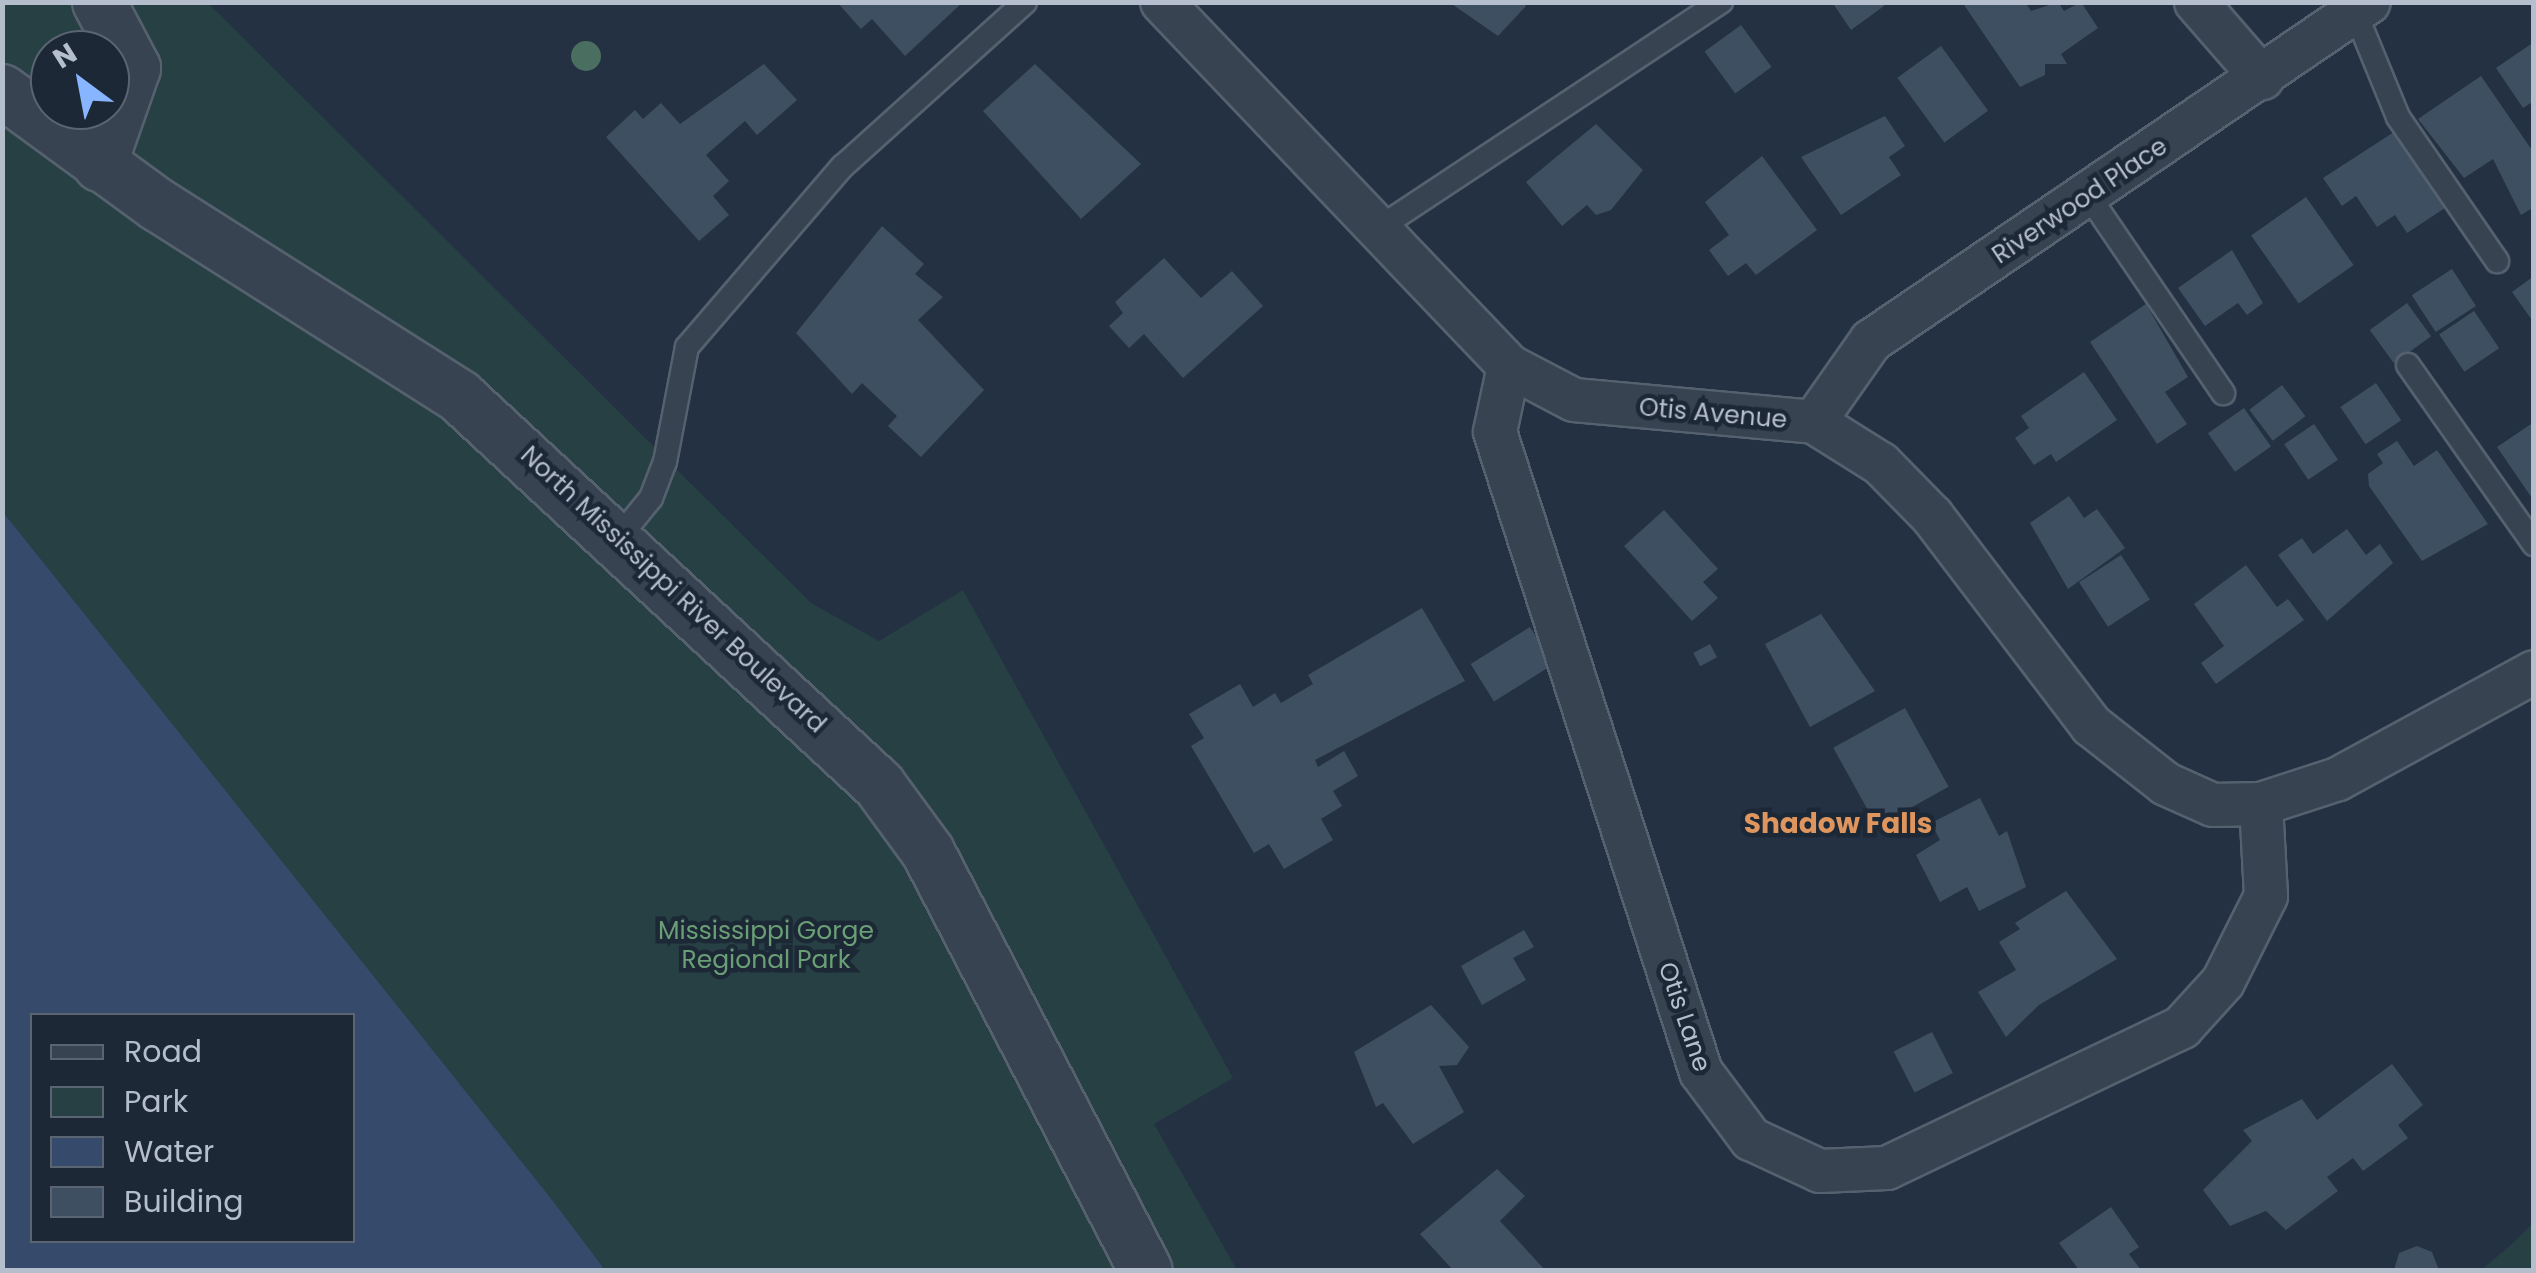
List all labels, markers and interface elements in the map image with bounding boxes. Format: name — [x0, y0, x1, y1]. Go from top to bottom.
north arrow — [30, 30, 130, 130]
text: N — [46, 34, 84, 78]
street label: Riverwood Place — [1987, 131, 2173, 271]
street label: Otis Avenue — [1638, 393, 1788, 435]
street label: North Mississippi River Boulevard — [514, 440, 832, 740]
district label: Shadow Falls — [1744, 807, 1932, 841]
park label: Mississippi Gorge Regional Park — [658, 917, 874, 976]
street label: Otis Lane — [1651, 958, 1717, 1076]
legend — [30, 1013, 355, 1243]
text: Road — [124, 1030, 202, 1073]
text: Park — [124, 1080, 188, 1123]
text: Water — [124, 1130, 214, 1173]
text: Building — [124, 1180, 244, 1223]

